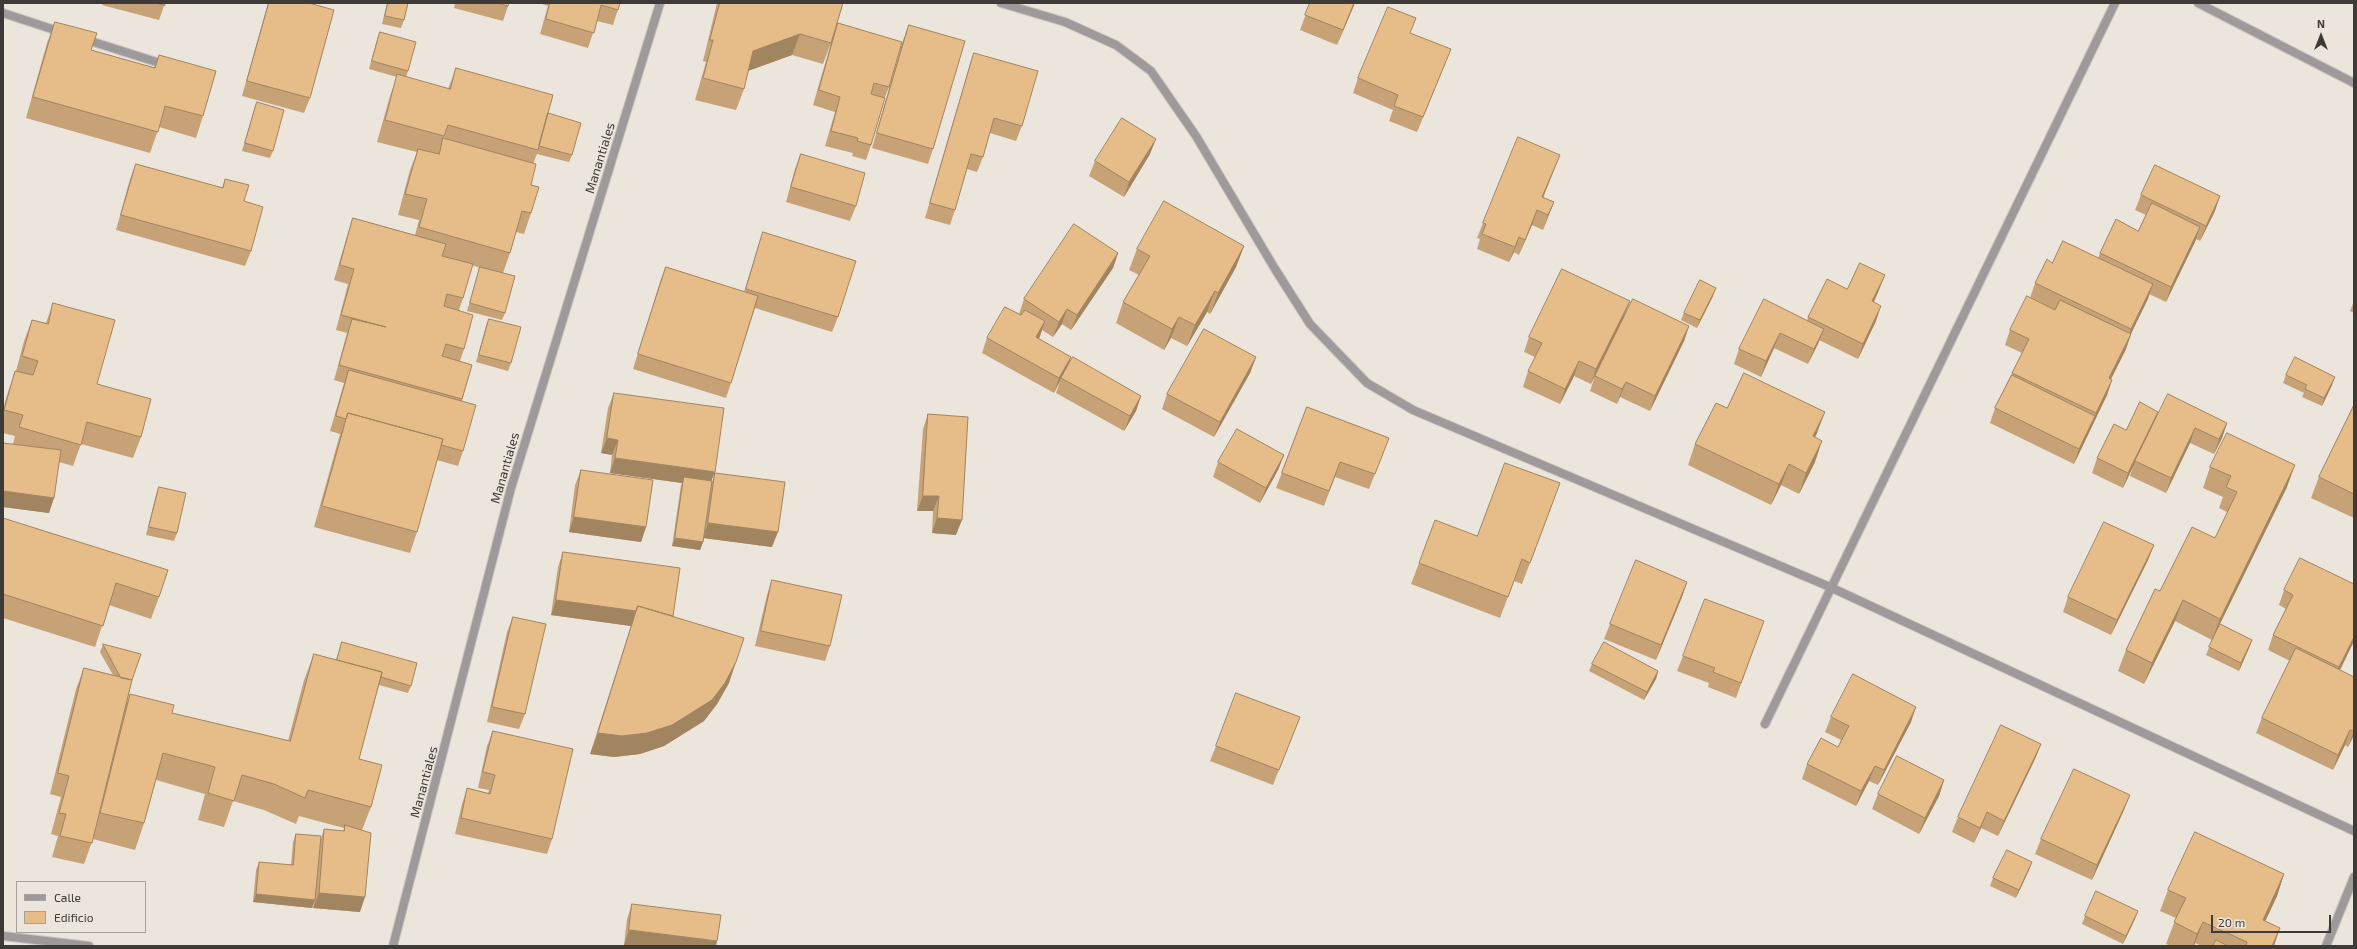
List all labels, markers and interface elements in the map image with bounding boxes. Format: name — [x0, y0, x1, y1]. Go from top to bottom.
north arrow — [2301, 16, 2341, 56]
text: N — [2317, 17, 2325, 30]
street label: Manantiales — [582, 121, 618, 195]
street label: Manantiales — [487, 431, 523, 505]
street label: Manantiales — [407, 744, 441, 820]
legend — [16, 881, 146, 933]
text: Calle — [54, 890, 81, 904]
scale bar — [2213, 907, 2333, 933]
text: Edificio — [54, 910, 94, 924]
text: 20 m — [2218, 915, 2245, 929]

